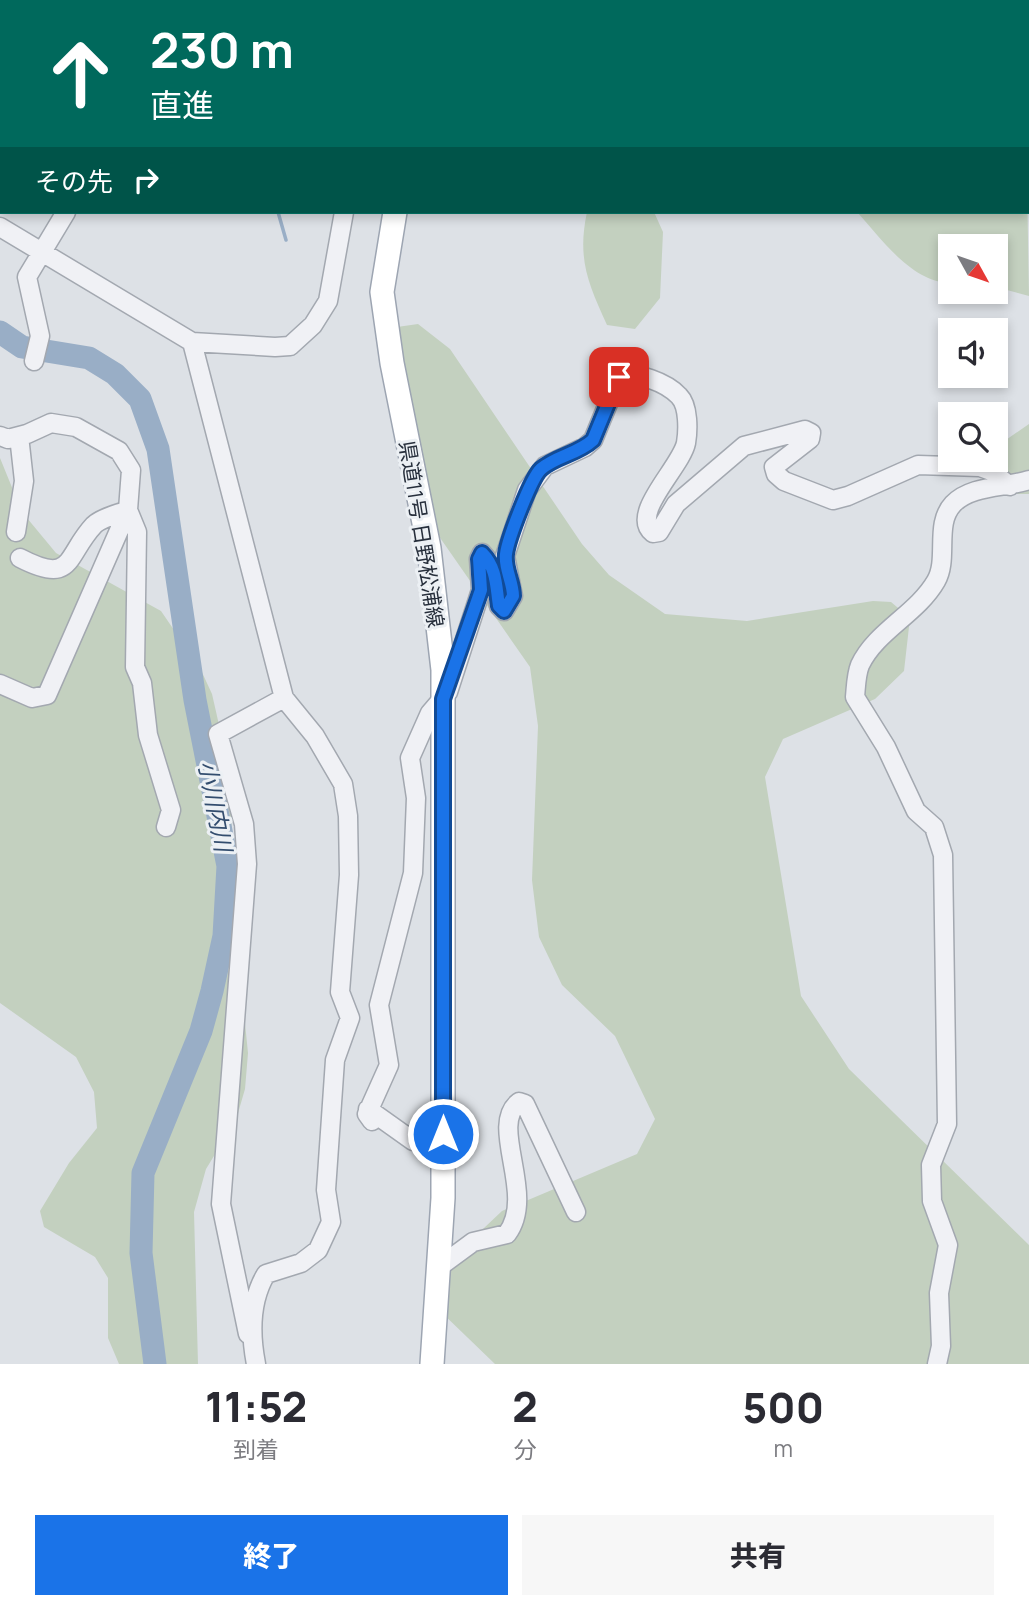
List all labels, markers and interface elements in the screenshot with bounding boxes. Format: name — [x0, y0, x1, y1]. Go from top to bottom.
text: 230 m — [150, 16, 294, 83]
icon: ahead — [35, 28, 126, 119]
text: 直進 — [150, 83, 214, 127]
icon: right — [127, 161, 165, 199]
text: その先 — [35, 163, 113, 199]
north arrow — [938, 234, 1008, 304]
map controls — [938, 234, 1008, 472]
button: sound — [938, 318, 1008, 388]
pin — [589, 347, 649, 407]
icon: arrive — [600, 358, 638, 396]
button: search — [938, 402, 1008, 472]
street label: 県道11号 日野松浦線 — [393, 439, 451, 629]
water label: 小川内川 — [192, 758, 241, 857]
position arrow — [406, 1097, 480, 1171]
text: 11:52 — [205, 1377, 307, 1435]
text: 2 — [512, 1377, 538, 1435]
text: 500 — [743, 1378, 824, 1436]
text: m — [774, 1432, 793, 1464]
text: 到着 — [233, 1433, 279, 1465]
text: 分 — [513, 1433, 536, 1465]
button: 終了 — [35, 1515, 508, 1595]
button: 共有 — [522, 1515, 994, 1595]

